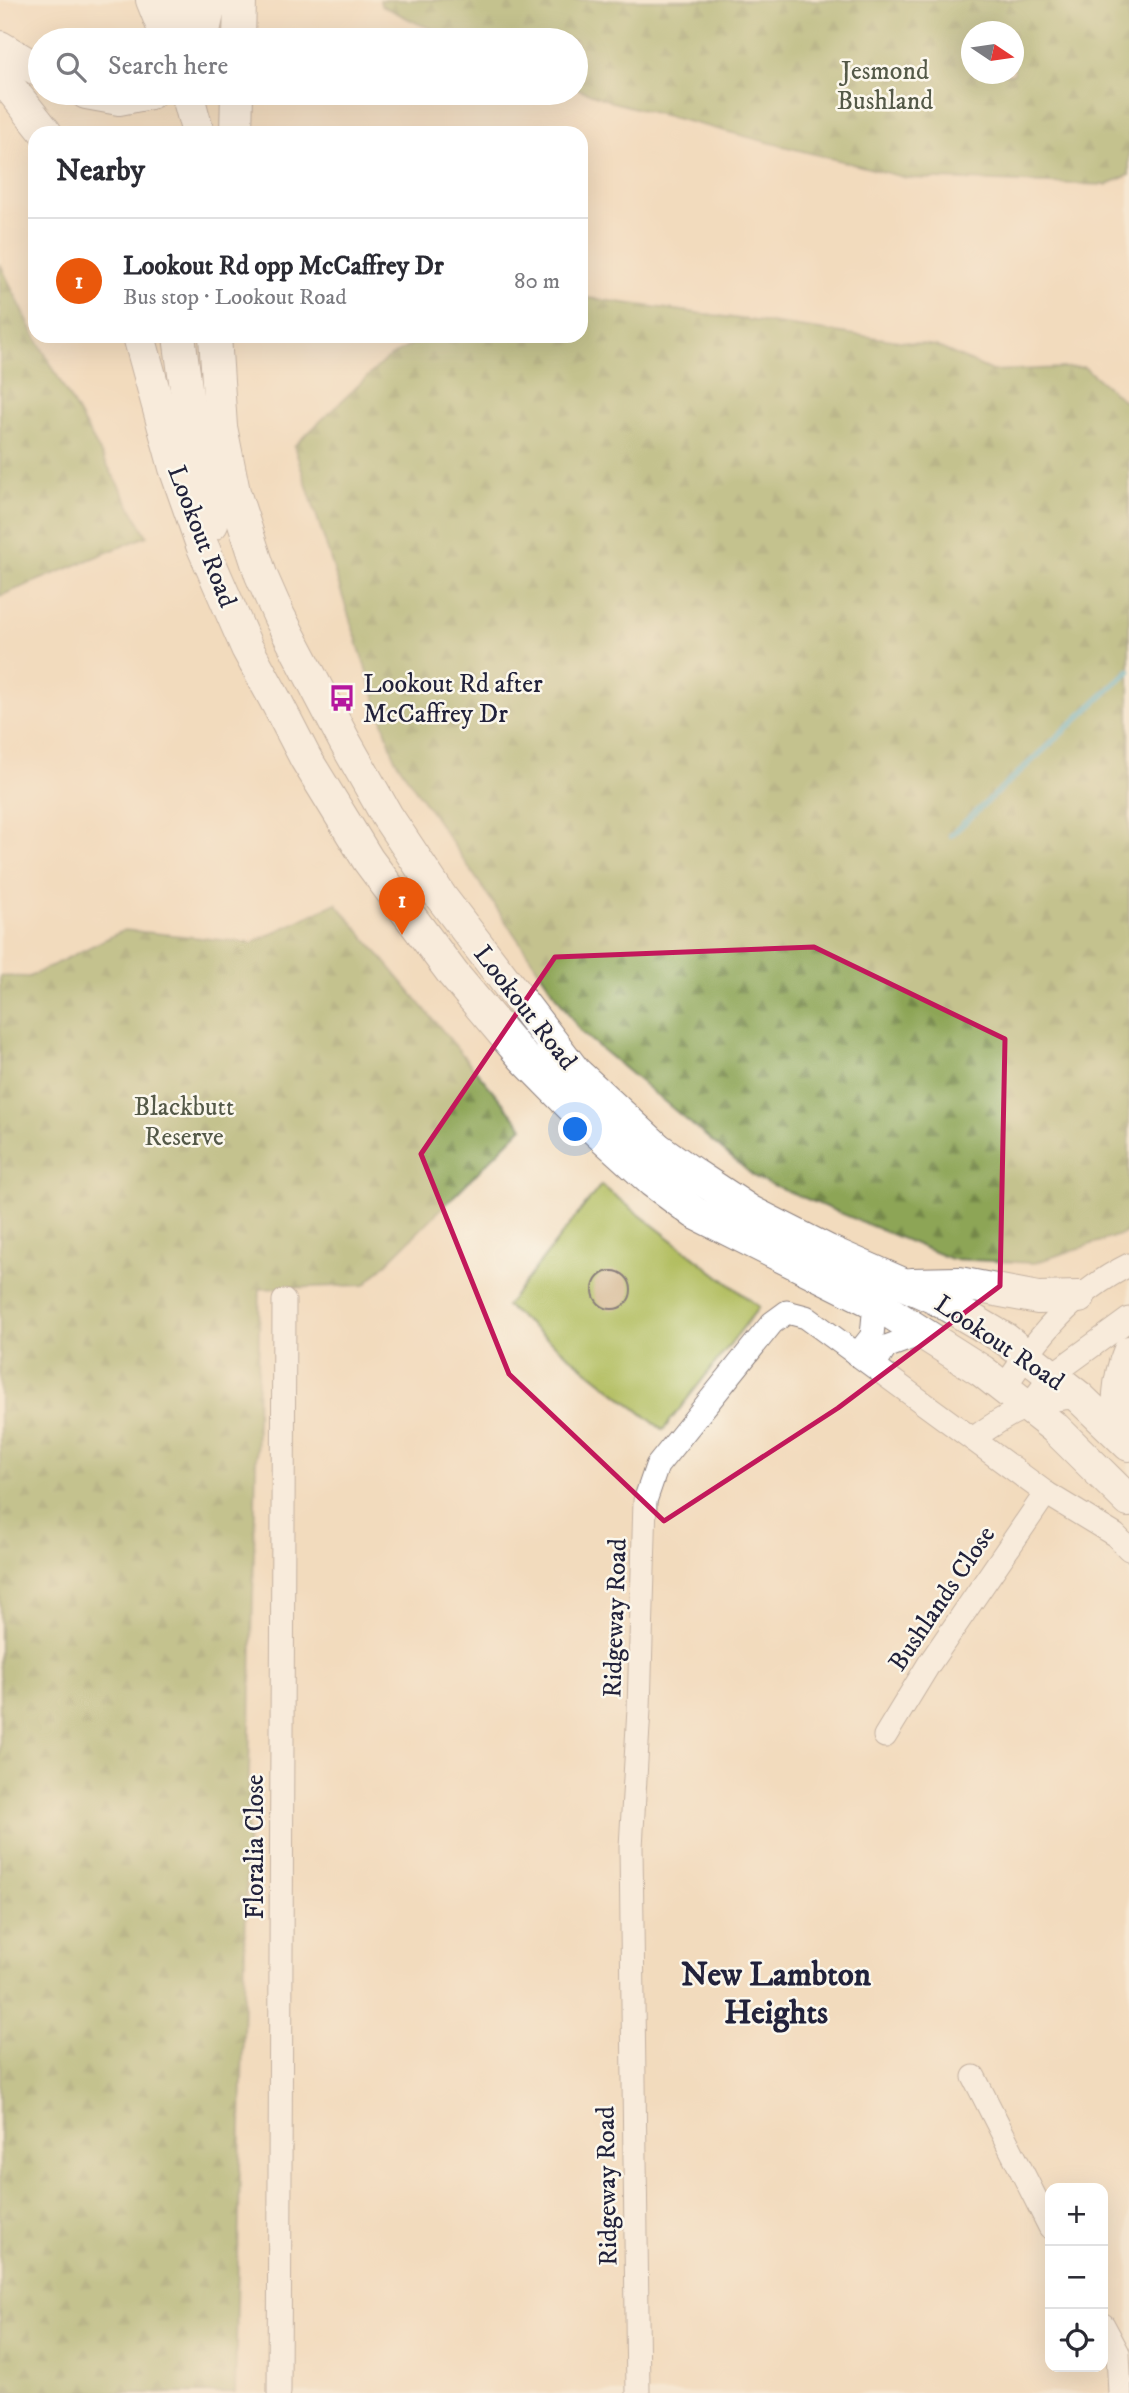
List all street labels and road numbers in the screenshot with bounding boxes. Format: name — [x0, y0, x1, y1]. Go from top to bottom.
street label: Lookout Road — [159, 461, 244, 612]
street label: Lookout Road — [466, 939, 584, 1077]
street label: Lookout Road — [928, 1288, 1070, 1399]
street label: Bushlands Close — [882, 1520, 1003, 1678]
street label: Ridgeway Road — [596, 1538, 635, 1698]
street label: Floralia Close — [239, 1774, 272, 1920]
street label: Ridgeway Road — [590, 2106, 625, 2266]

